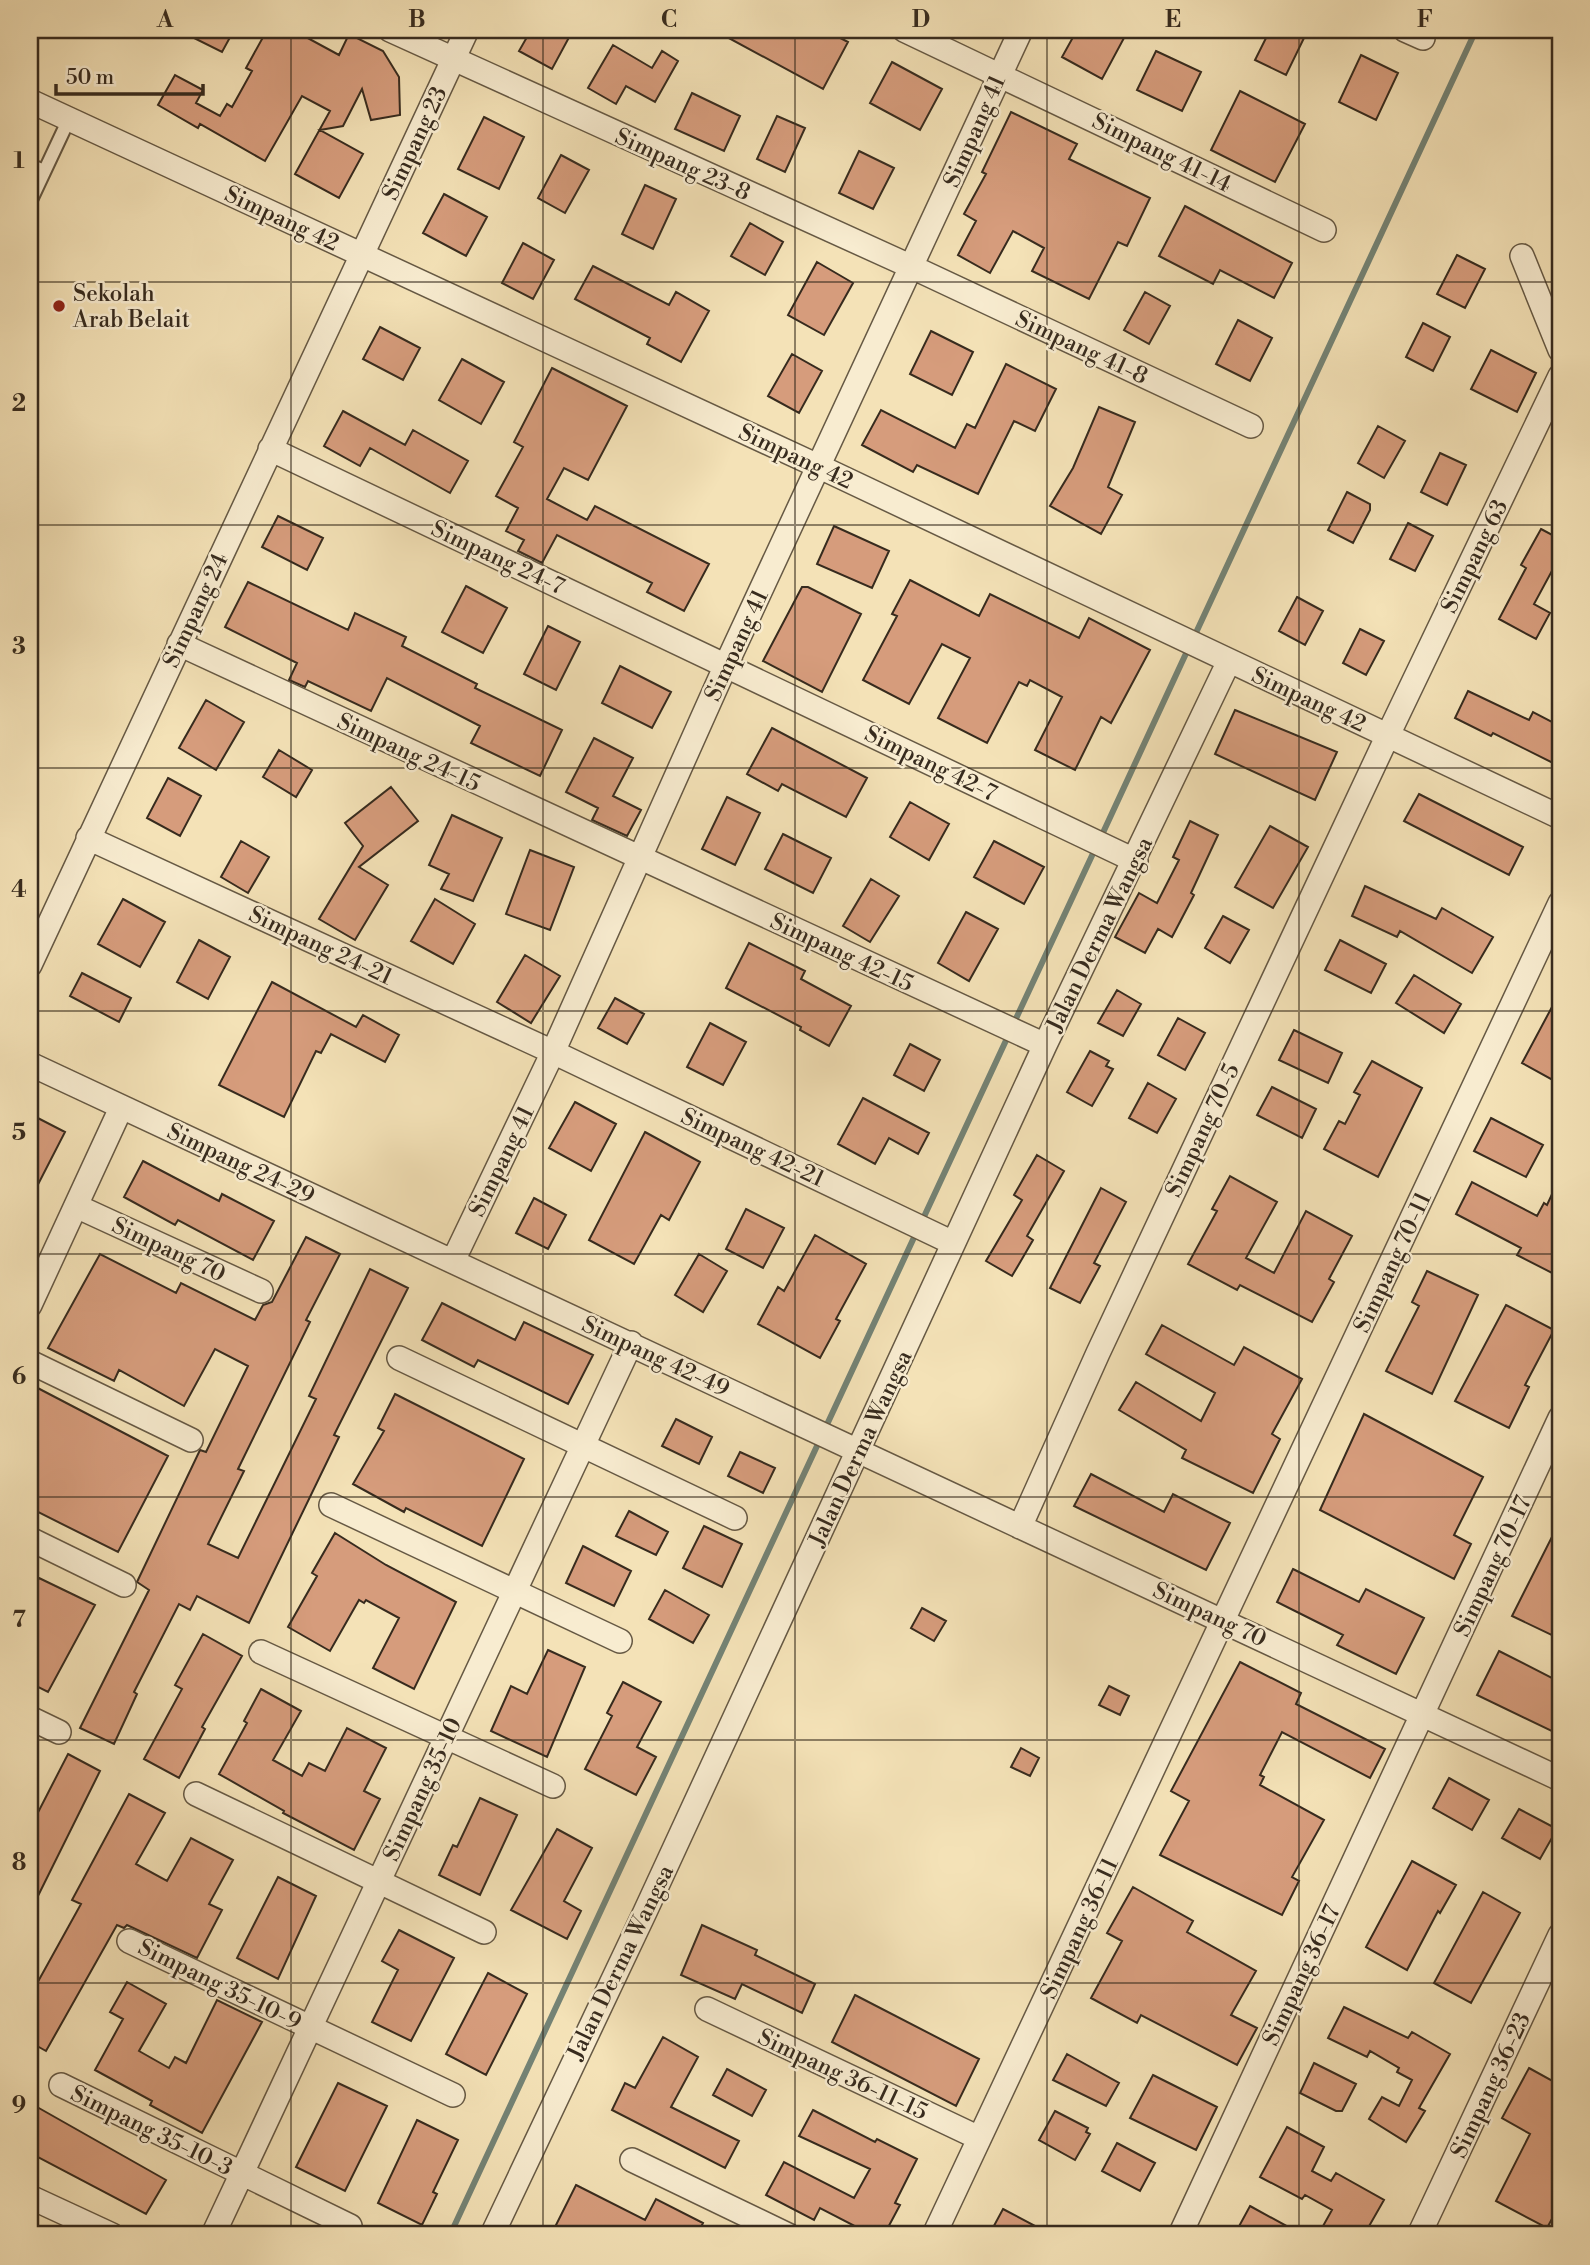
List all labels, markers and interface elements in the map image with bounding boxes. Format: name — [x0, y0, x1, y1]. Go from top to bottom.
text: A — [156, 6, 174, 34]
text: B — [408, 6, 426, 34]
text: C — [661, 6, 677, 34]
text: D — [912, 6, 930, 34]
text: E — [1165, 6, 1181, 34]
text: F — [1417, 6, 1433, 34]
scale bar — [56, 52, 203, 96]
text: 50 m — [66, 65, 114, 91]
street label: Simpang 41 — [938, 71, 1012, 192]
street label: Simpang 23 — [376, 82, 453, 205]
street label: Simpang 41-14 — [1087, 107, 1236, 199]
street label: Simpang 23-8 — [611, 123, 755, 207]
text: 1 — [13, 147, 25, 175]
street label: Simpang 42 — [220, 180, 343, 258]
place label: Sekolah Arab Belait — [72, 280, 190, 334]
marker: Sekolah Arab Belait — [51, 298, 67, 314]
street label: Simpang 41-8 — [1011, 305, 1152, 391]
text: 2 — [12, 390, 26, 418]
street label: Simpang 42 — [734, 418, 857, 496]
street label: Simpang 63 — [1435, 495, 1514, 618]
street label: Simpang 24-7 — [426, 515, 569, 601]
street label: Simpang 24 — [157, 549, 235, 672]
street label: Simpang 41 — [699, 585, 775, 706]
text: 3 — [12, 633, 26, 661]
street label: Simpang 42 — [1247, 661, 1370, 739]
street label: Simpang 24-15 — [333, 708, 485, 798]
street label: Simpang 42-7 — [860, 720, 1002, 808]
street label: Jalan Derma Wangsa — [1040, 832, 1159, 1037]
text: 4 — [11, 876, 27, 904]
street label: Simpang 24-21 — [244, 900, 397, 991]
street label: Simpang 42-15 — [766, 908, 918, 998]
street label: Simpang 70-5 — [1160, 1059, 1246, 1202]
street label: Simpang 41 — [463, 1101, 541, 1221]
street label: Simpang 42-21 — [676, 1102, 829, 1193]
street label: Simpang 24-29 — [162, 1118, 319, 1210]
text: 5 — [12, 1119, 26, 1147]
street label: Simpang 70-11 — [1348, 1188, 1438, 1337]
street label: Simpang 70 — [107, 1211, 230, 1288]
street label: Simpang 42-49 — [577, 1310, 734, 1403]
street label: Jalan Derma Wangsa — [803, 1346, 919, 1552]
text: 6 — [12, 1363, 26, 1391]
street label: Simpang 70-17 — [1448, 1491, 1538, 1641]
street label: Simpang 70 — [1148, 1576, 1271, 1653]
text: 7 — [12, 1606, 26, 1634]
street label: Simpang 35-10 — [377, 1713, 468, 1866]
text: 8 — [12, 1849, 26, 1877]
street label: Simpang 36-11 — [1035, 1853, 1125, 2003]
street label: Jalan Derma Wangsa — [561, 1860, 680, 2065]
street label: Simpang 36-17 — [1257, 1900, 1347, 2050]
street label: Simpang 35-10-9 — [133, 1933, 306, 2037]
street label: Simpang 36-23 — [1445, 2008, 1537, 2163]
street label: Simpang 36-11-15 — [753, 2023, 932, 2126]
street label: Simpang 35-10-3 — [66, 2080, 237, 2182]
text: 9 — [12, 2092, 26, 2120]

